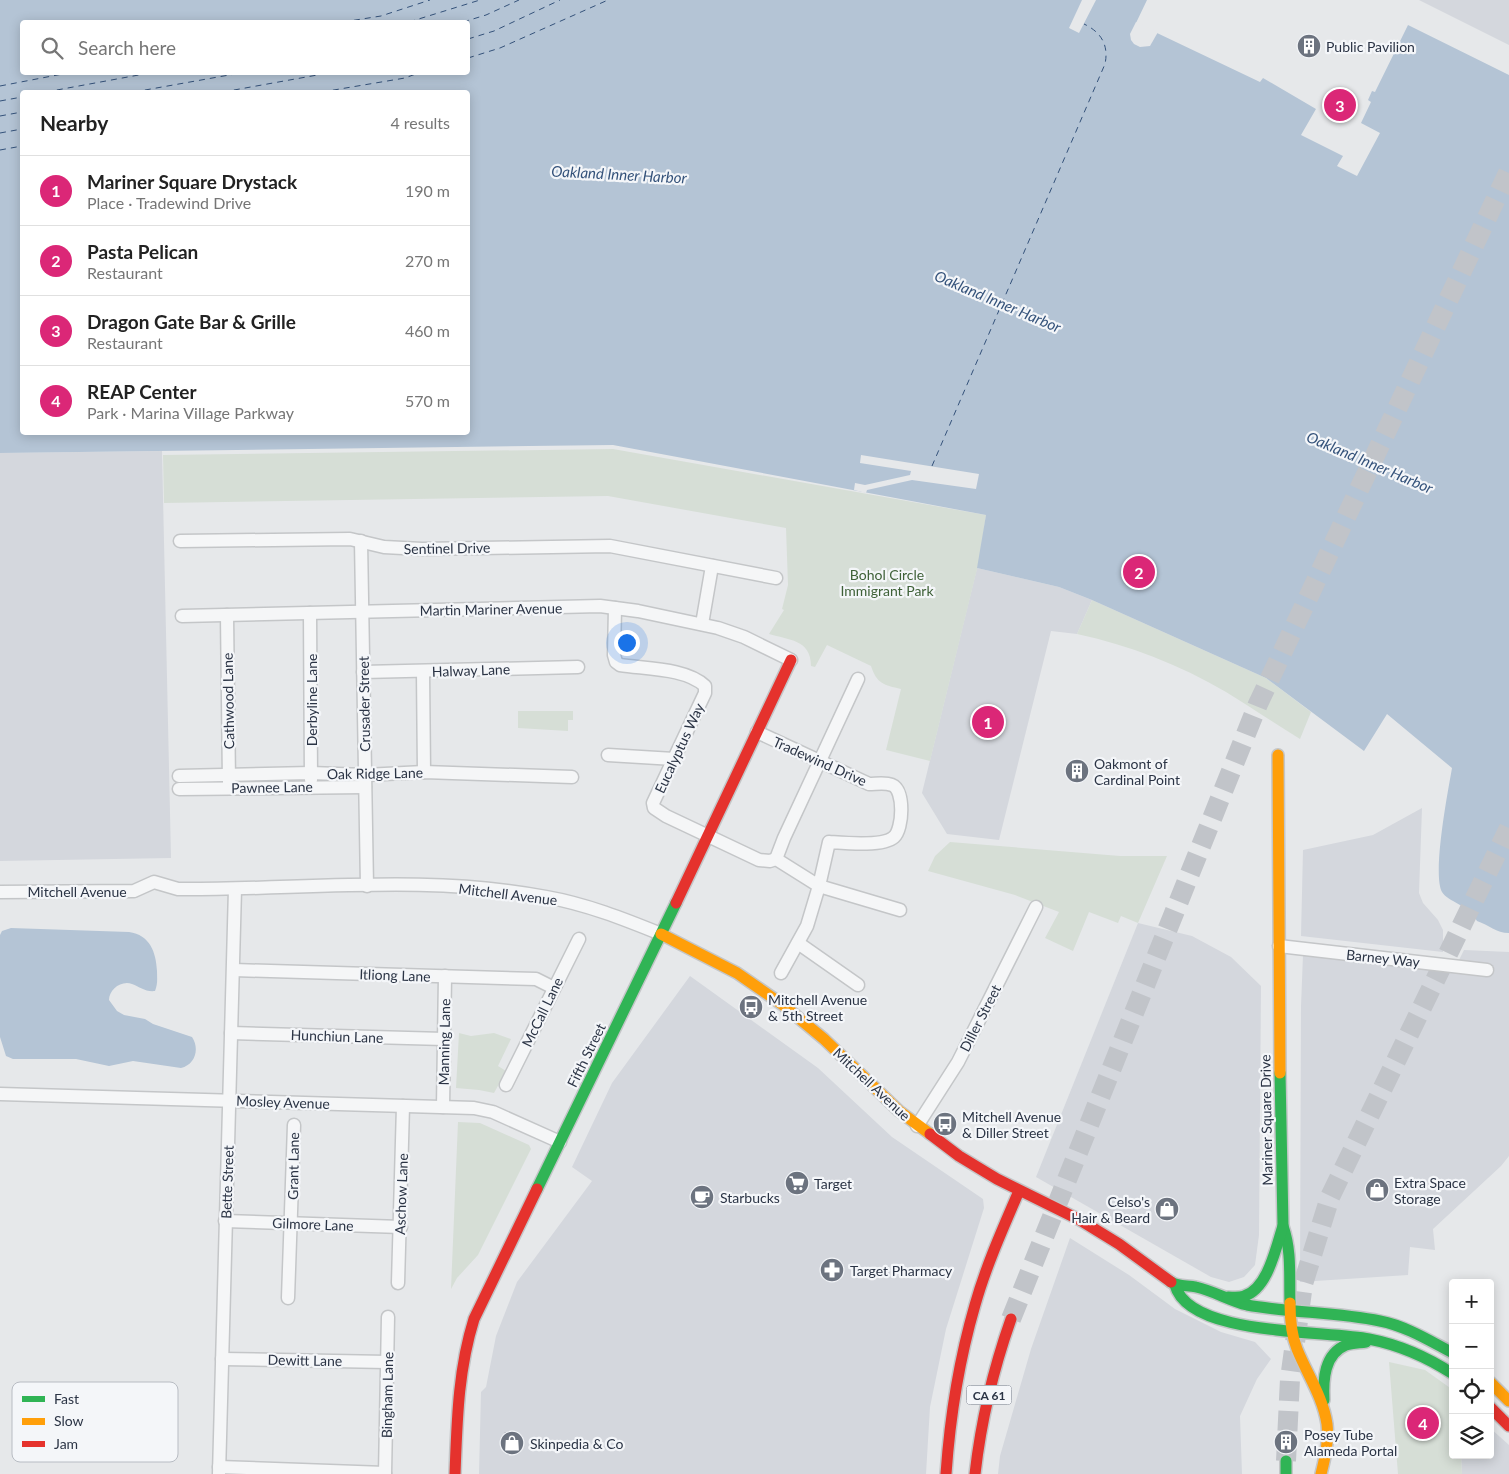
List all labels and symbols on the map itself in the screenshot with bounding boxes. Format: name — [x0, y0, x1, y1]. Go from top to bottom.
building icon: Public Pavilion — [1296, 33, 1322, 59]
place label: Public Pavilion — [1326, 38, 1415, 55]
pin: 3 — [1324, 86, 1356, 124]
water label: Oakland Inner Harbor — [551, 161, 688, 187]
water label: Oakland Inner Harbor — [932, 266, 1065, 336]
water label: Oakland Inner Harbor — [1304, 427, 1437, 497]
street label: Sentinel Drive — [403, 539, 491, 557]
pin: 2 — [1123, 553, 1155, 591]
park label: Bohol Circle Immigrant Park — [840, 566, 934, 599]
street label: Martin Mariner Avenue — [420, 599, 562, 619]
your location — [614, 630, 640, 656]
street label: Cathwood Lane — [219, 653, 237, 749]
street label: Derbyline Lane — [303, 654, 320, 746]
street label: Crusader Street — [355, 656, 373, 752]
street label: Halway Lane — [432, 660, 510, 680]
street label: Eucalyptus Way — [651, 700, 708, 796]
pin: 1 — [972, 703, 1004, 741]
street label: Tradewind Drive — [770, 733, 870, 789]
place label: Oakmont of Cardinal Point — [1094, 755, 1180, 788]
building icon: Oakmont of Cardinal Point — [1064, 758, 1090, 784]
street label: Oak Ridge Lane — [327, 764, 423, 782]
street label: Pawnee Lane — [231, 778, 313, 796]
street label: Mitchell Avenue — [458, 880, 558, 908]
street label: Mitchell Avenue — [27, 883, 127, 900]
street label: Barney Way — [1345, 946, 1421, 970]
street label: Itliong Lane — [359, 965, 431, 985]
street label: McCall Lane — [518, 974, 566, 1050]
street label: Diller Street — [956, 982, 1004, 1054]
place label: Mitchell Avenue & 5th Street — [768, 991, 867, 1024]
bus stop icon: Mitchell Avenue & 5th Street — [738, 994, 764, 1020]
street label: Manning Lane — [435, 998, 453, 1086]
street label: Fifth Street — [563, 1020, 609, 1090]
street label: Hunchiun Lane — [290, 1026, 384, 1046]
street label: Mitchell Avenue — [830, 1044, 914, 1124]
street label: Mariner Square Drive — [1256, 1054, 1276, 1186]
street label: Mosley Avenue — [236, 1092, 330, 1112]
place label: Mitchell Avenue & Diller Street — [962, 1108, 1061, 1141]
bus stop icon: Mitchell Avenue & Diller Street — [932, 1111, 958, 1137]
street label: Grant Lane — [284, 1132, 302, 1200]
street label: Bette Street — [217, 1145, 237, 1219]
street label: Aschow Lane — [391, 1153, 411, 1235]
supermarket icon: Target — [784, 1170, 810, 1196]
place label: Extra Space Storage — [1394, 1174, 1466, 1207]
place label: Target — [814, 1175, 852, 1192]
shop icon: Extra Space Storage — [1364, 1177, 1390, 1203]
cafe icon: Starbucks — [689, 1184, 715, 1210]
place label: Starbucks — [720, 1189, 780, 1206]
place label: Celso's Hair & Beard — [1071, 1193, 1150, 1226]
shop icon: Celso's Hair & Beard — [1154, 1196, 1180, 1222]
street label: Gilmore Lane — [272, 1214, 354, 1234]
pharmacy icon: Target Pharmacy — [819, 1257, 845, 1283]
place label: Target Pharmacy — [850, 1262, 953, 1279]
street label: Dewitt Lane — [267, 1351, 343, 1369]
street label: Bingham Lane — [378, 1352, 396, 1438]
legend — [12, 1382, 178, 1462]
road number: CA 61 — [966, 1386, 1012, 1404]
text: Fast — [54, 1390, 79, 1407]
pin: 4 — [1407, 1404, 1439, 1442]
text: Slow — [54, 1412, 84, 1429]
place label: Posey Tube Alameda Portal — [1304, 1426, 1397, 1459]
building icon: Posey Tube Alameda Portal — [1273, 1429, 1299, 1455]
shop icon: Skinpedia & Co — [499, 1430, 525, 1456]
text: Jam — [54, 1435, 78, 1452]
place label: Skinpedia & Co — [530, 1435, 624, 1452]

